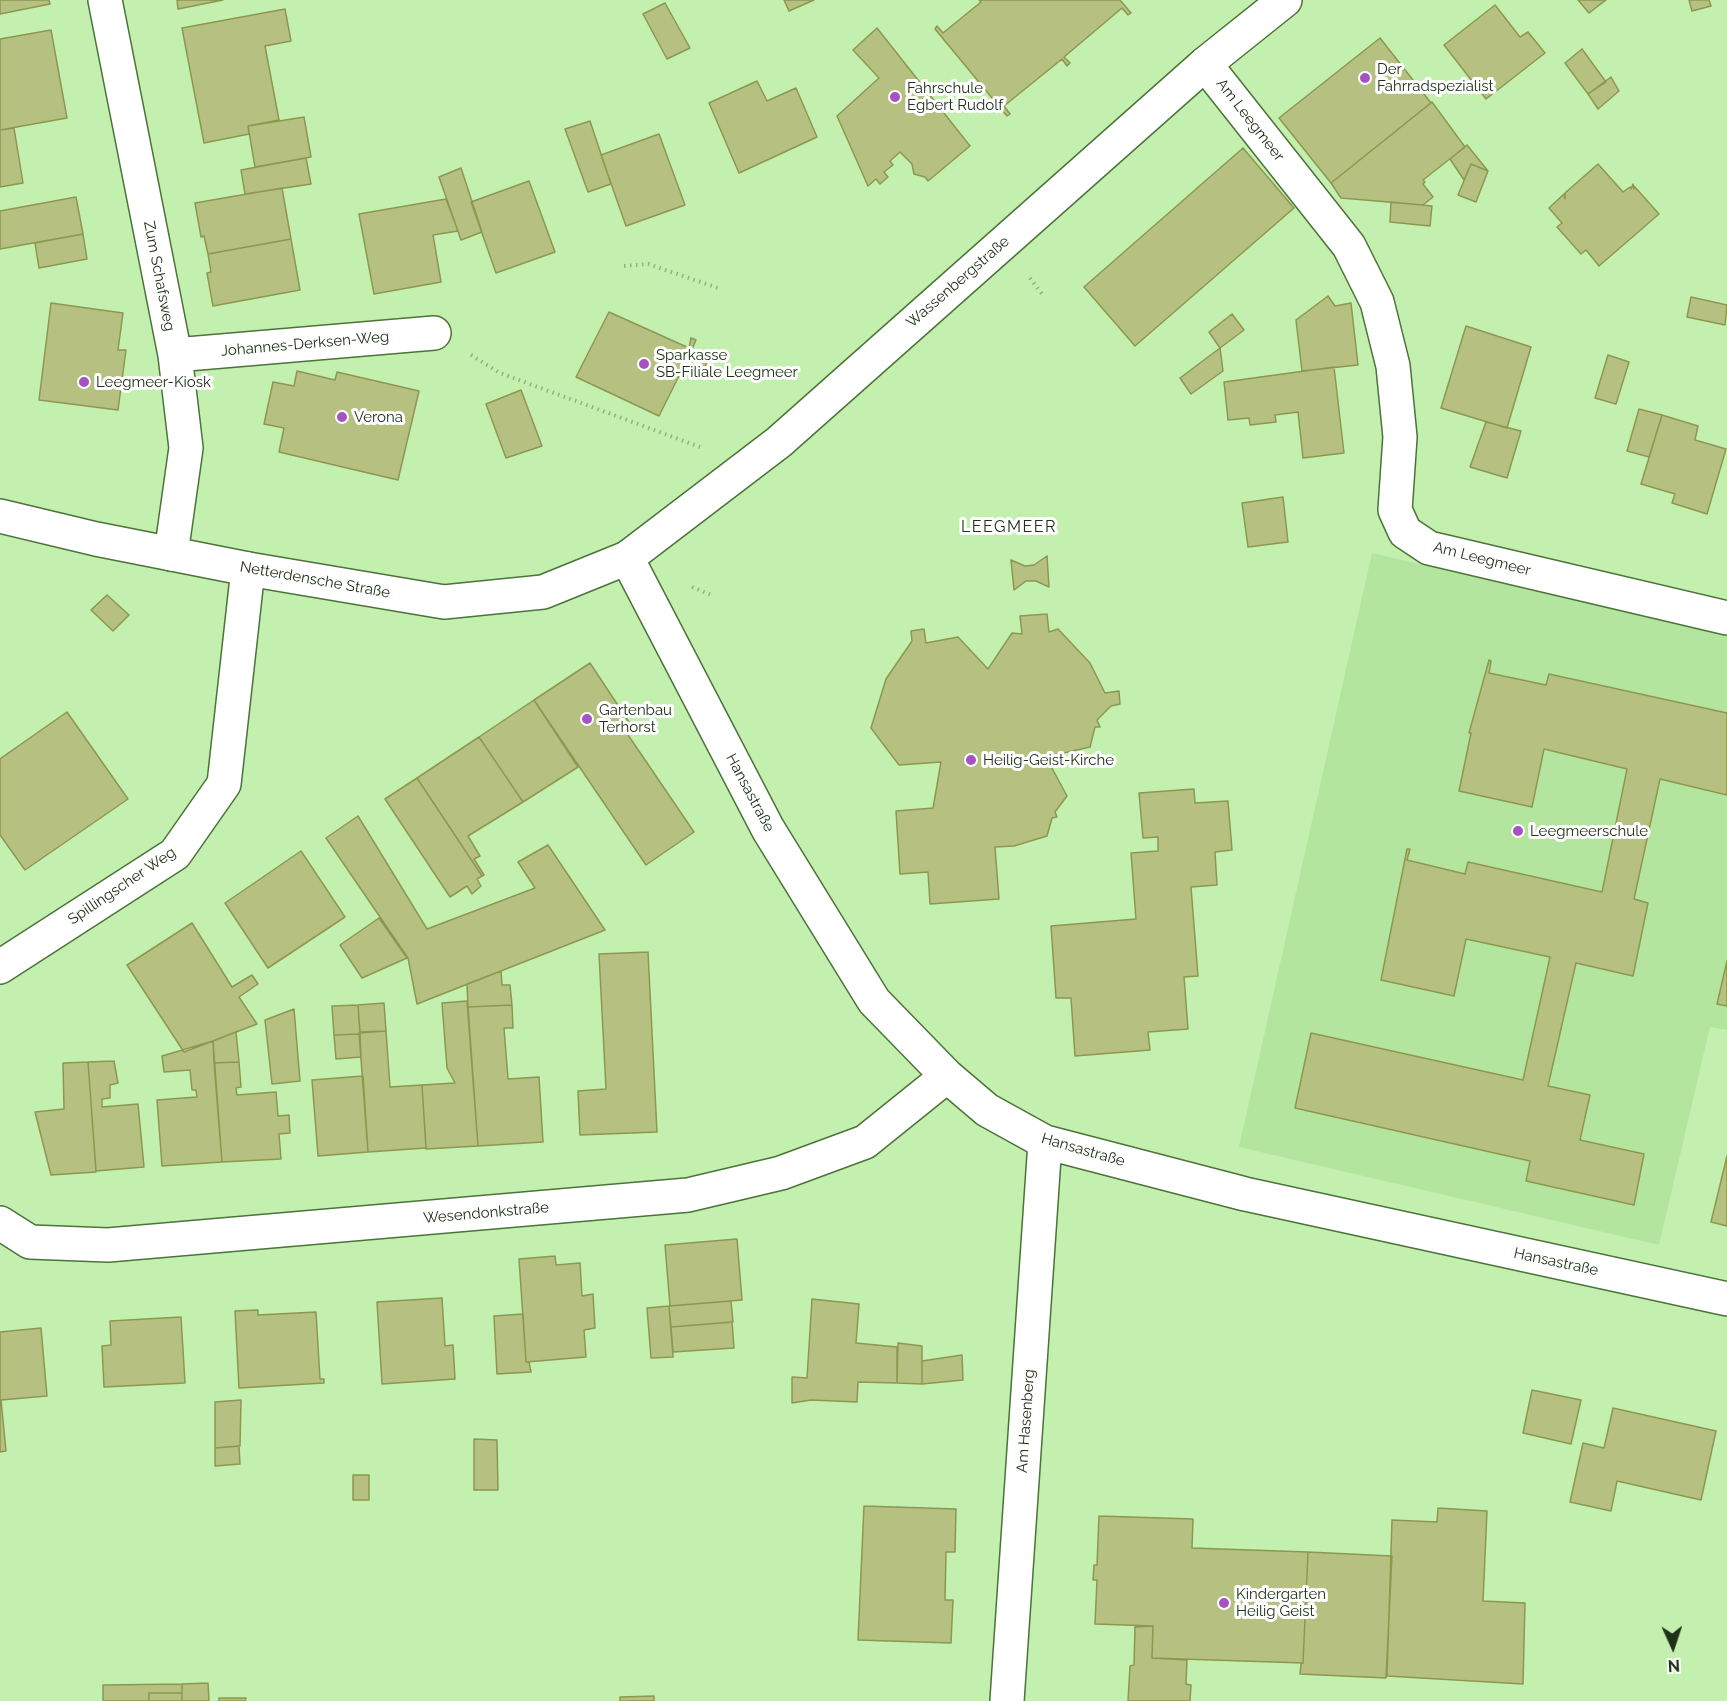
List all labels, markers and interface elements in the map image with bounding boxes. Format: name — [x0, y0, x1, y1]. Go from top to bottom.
place label: Der Fahrradspezialist — [1377, 60, 1493, 95]
marker: Der Fahrradspezialist — [1358, 71, 1372, 85]
street label: Am Leegmeer — [1212, 75, 1288, 165]
place label: Fahrschule Egbert Rudolf — [907, 79, 1003, 114]
marker: Fahrschule Egbert Rudolf — [888, 90, 902, 104]
street label: Zum Schafsweg — [139, 219, 179, 333]
street label: Wassenbergstraße — [903, 232, 1013, 332]
street label: Johannes-Derksen-Weg — [220, 328, 390, 360]
place label: Sparkasse SB-Filiale Leegmeer — [656, 346, 798, 381]
marker: Sparkasse SB-Filiale Leegmeer — [637, 357, 651, 371]
place label: Leegmeer-Kiosk — [96, 373, 211, 391]
marker: Leegmeer-Kiosk — [77, 375, 91, 389]
place label: Verona — [354, 408, 403, 426]
marker: Verona — [335, 410, 349, 424]
district label: LEEGMEER — [961, 517, 1057, 537]
street label: Am Leegmeer — [1431, 538, 1533, 580]
street label: Netterdensche Straße — [239, 558, 391, 602]
place label: Gartenbau Terhorst — [599, 701, 672, 736]
marker: Gartenbau Terhorst — [580, 712, 594, 726]
street label: Hansastraße — [722, 751, 778, 835]
place label: Heilig-Geist-Kirche — [983, 751, 1114, 769]
marker: Heilig-Geist-Kirche — [964, 753, 978, 767]
place label: Leegmeerschule — [1530, 822, 1648, 840]
marker: Leegmeerschule — [1511, 824, 1525, 838]
street label: Spillingscher Weg — [65, 843, 179, 929]
street label: Hansastraße — [1039, 1129, 1127, 1171]
street label: Wesendonkstraße — [422, 1199, 550, 1227]
street label: Hansastraße — [1512, 1244, 1600, 1280]
street label: Am Hasenberg — [1013, 1368, 1039, 1474]
place label: Kindergarten Heilig Geist — [1236, 1585, 1326, 1620]
marker: Kindergarten Heilig Geist — [1217, 1596, 1231, 1610]
north arrow — [1643, 1617, 1703, 1677]
text: N — [1667, 1656, 1681, 1675]

